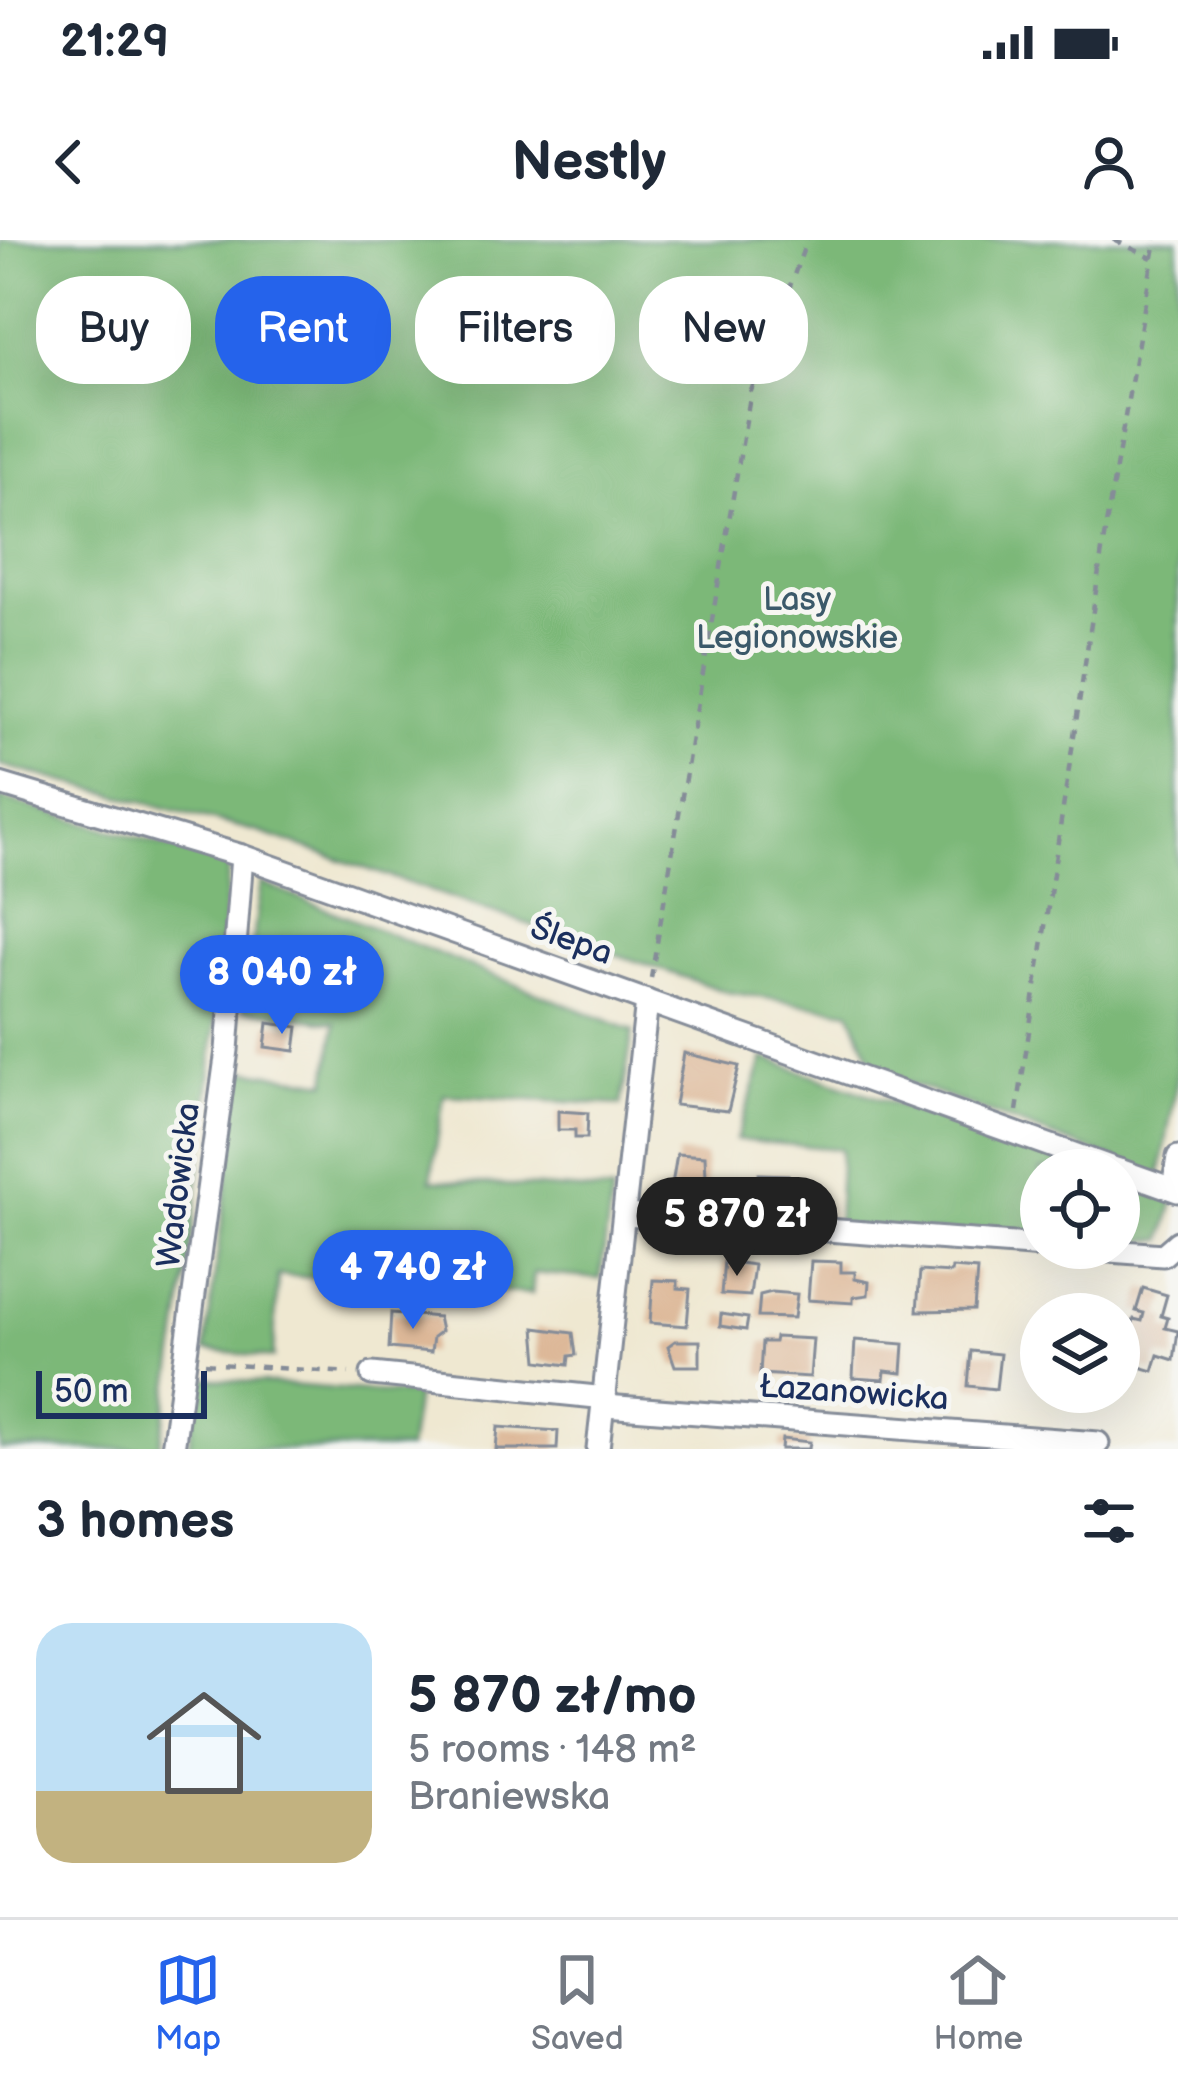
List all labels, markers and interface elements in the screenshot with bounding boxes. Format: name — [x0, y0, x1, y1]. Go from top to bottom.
text: 21:29 — [60, 15, 169, 70]
icon: back — [36, 129, 102, 195]
icon: person — [1076, 129, 1142, 195]
text: Nestly — [512, 130, 666, 195]
chip: Buy — [36, 276, 191, 384]
chip: Rent — [215, 276, 391, 384]
chip: Filters — [415, 276, 615, 384]
chip: New — [639, 276, 808, 384]
park label: Lasy Legionowskie — [696, 580, 898, 658]
street label: Ślepa — [525, 907, 618, 974]
pin: 8 040 zł — [158, 935, 406, 1037]
text: 8 040 zł — [207, 950, 357, 997]
street label: Wadowicka — [149, 1100, 209, 1270]
map controls — [1020, 1149, 1140, 1413]
button: locate — [1020, 1149, 1140, 1269]
pin: 5 870 zł — [613, 1177, 861, 1279]
text: 5 870 zł — [664, 1192, 811, 1239]
pin: 4 740 zł — [289, 1230, 537, 1332]
text: 4 740 zł — [340, 1245, 487, 1292]
button: layers — [1020, 1293, 1140, 1413]
scale bar — [36, 1365, 207, 1418]
street label: Łazanowicka — [758, 1366, 950, 1420]
text: 50 m — [54, 1372, 129, 1412]
icon: filters — [1076, 1488, 1142, 1554]
text: 3 homes — [36, 1491, 234, 1552]
text: 5 870 zł/mo — [408, 1666, 697, 1727]
icon: home — [132, 1671, 276, 1815]
text: 5 rooms · 148 m² — [408, 1727, 697, 1774]
text: Braniewska — [408, 1774, 610, 1821]
tab: Map — [155, 1947, 221, 2059]
tab: Saved — [531, 1947, 624, 2059]
tab: Home — [933, 1947, 1023, 2059]

